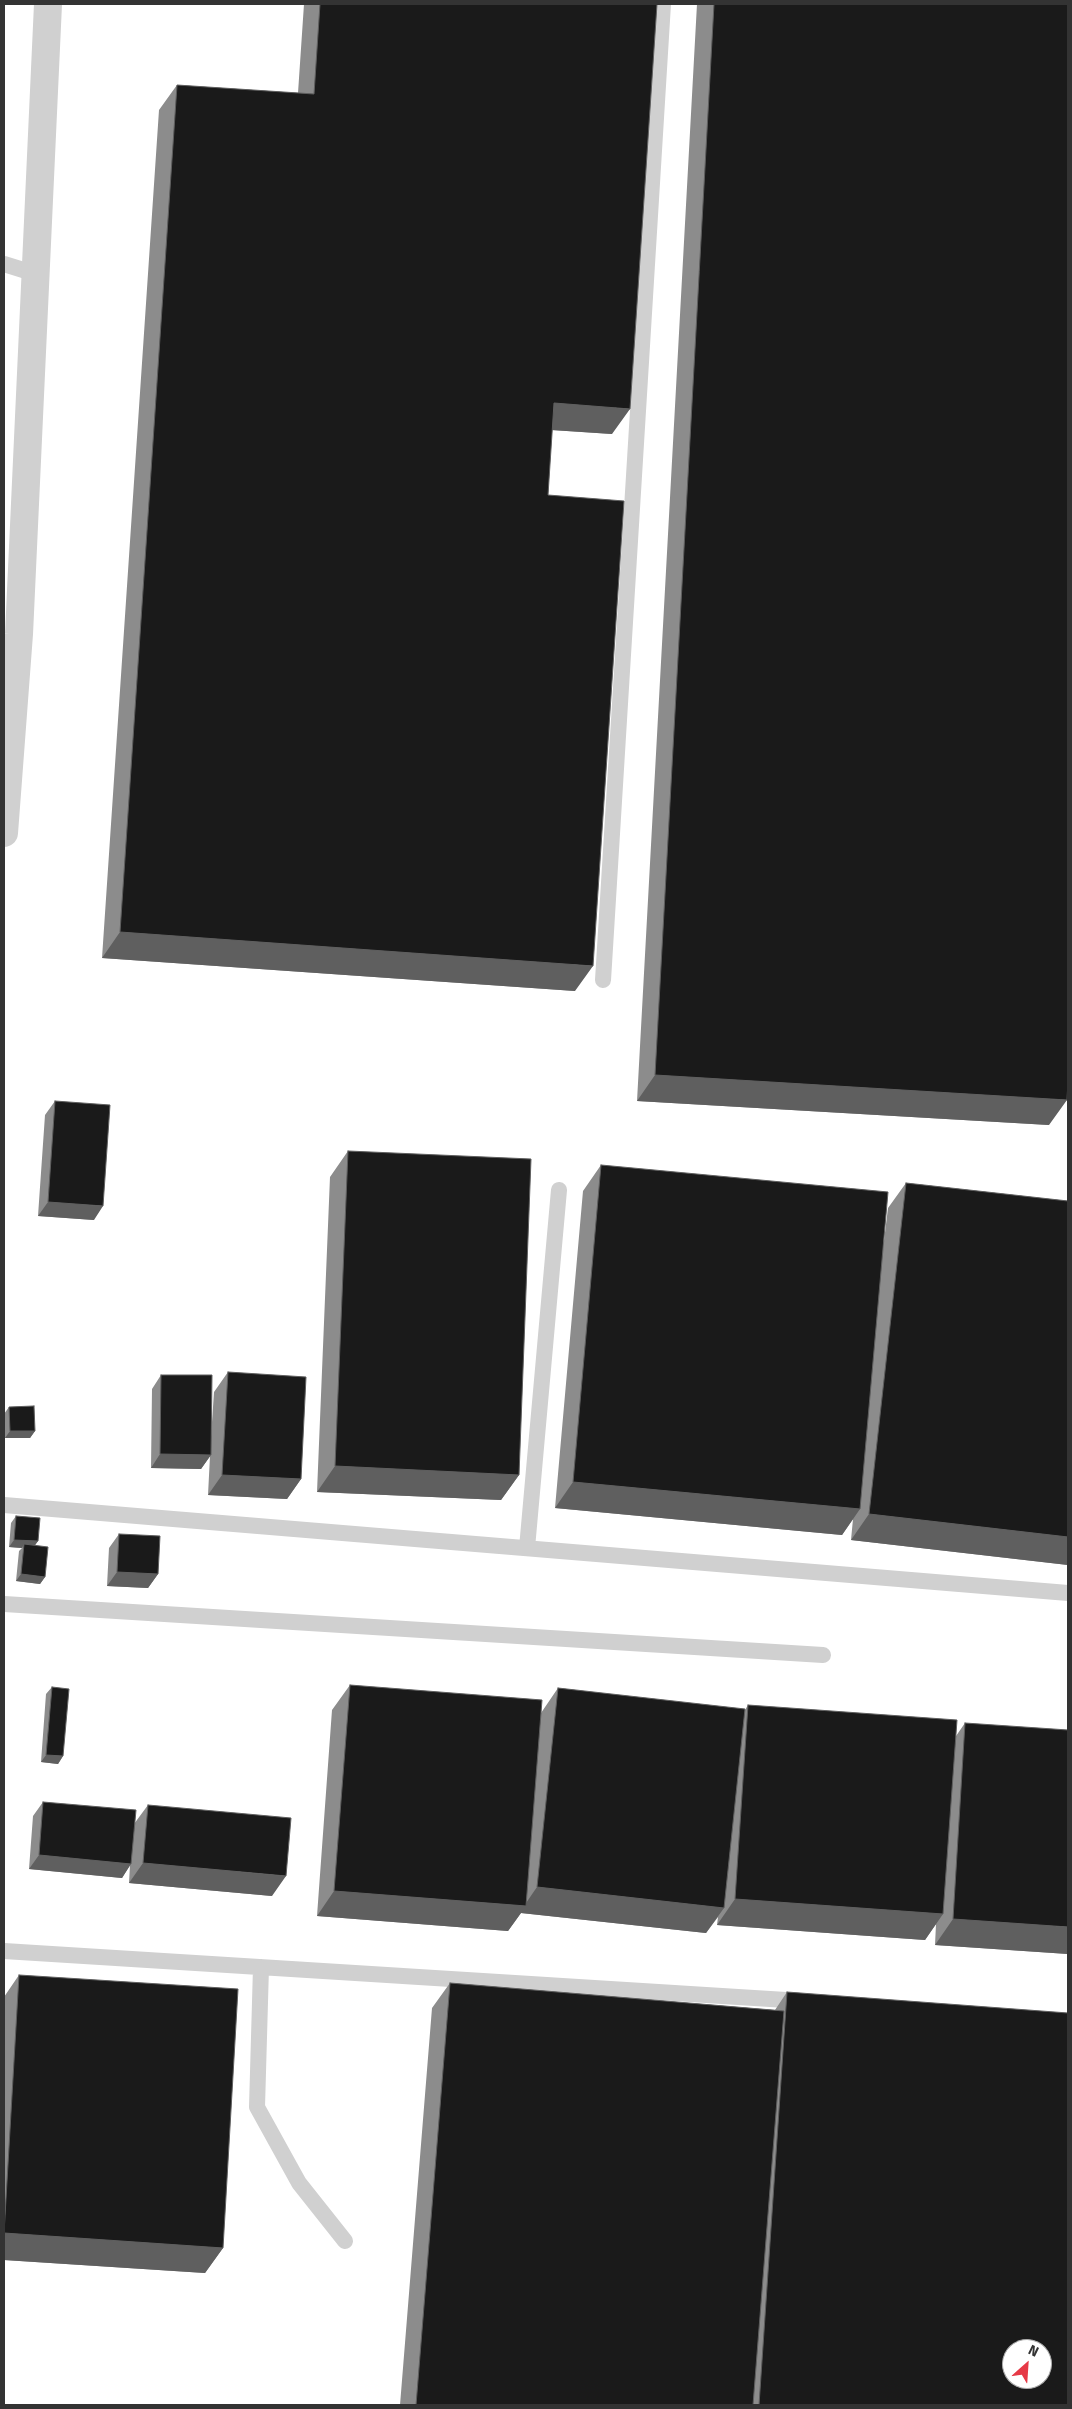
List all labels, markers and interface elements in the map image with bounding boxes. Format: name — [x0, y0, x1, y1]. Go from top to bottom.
north arrow — [1002, 2339, 1052, 2389]
text: N — [1025, 2341, 1041, 2361]

